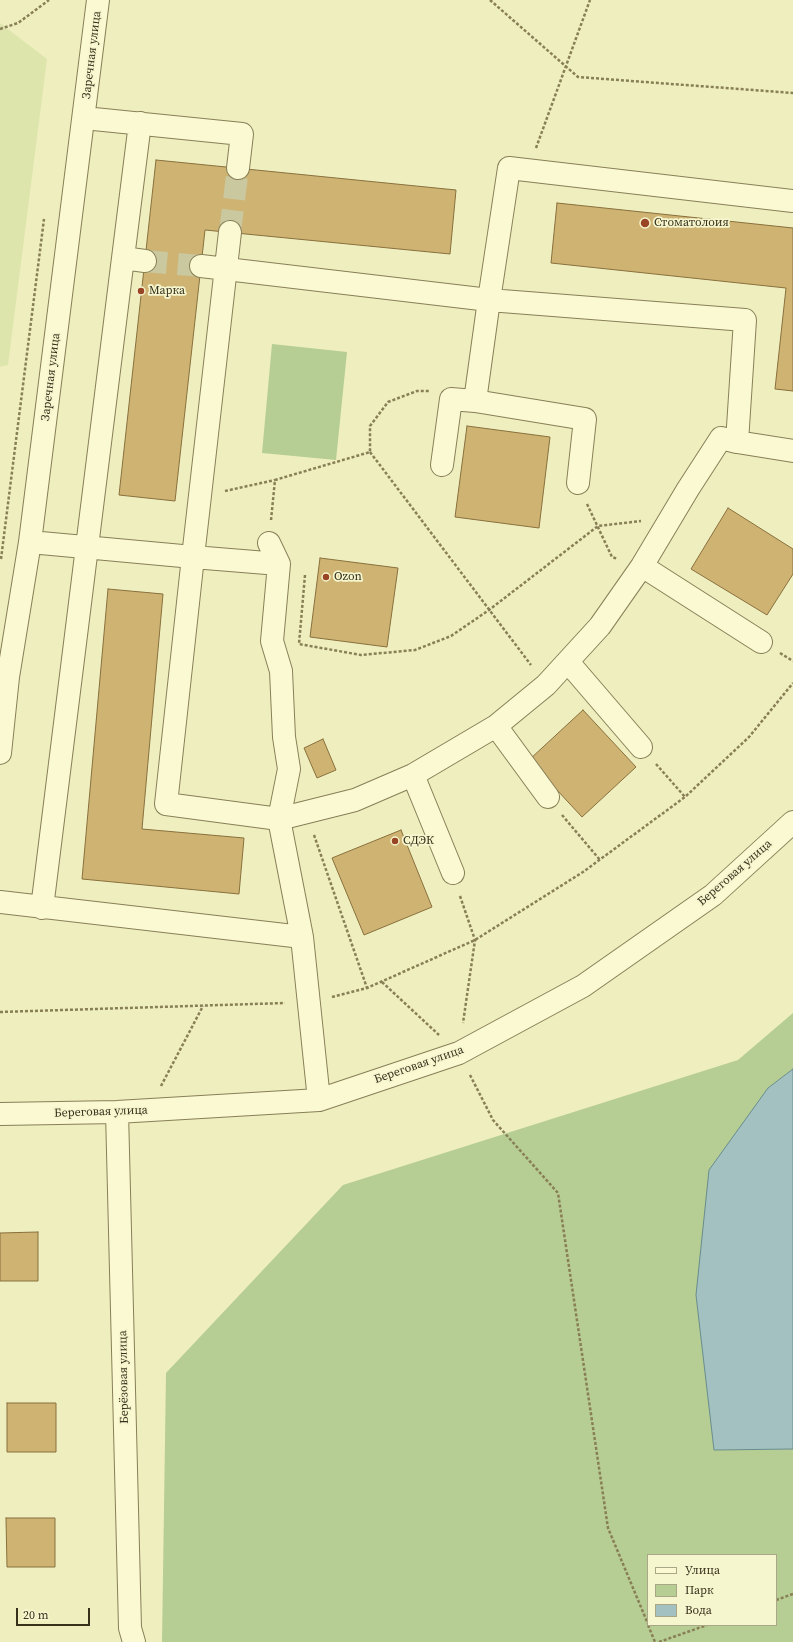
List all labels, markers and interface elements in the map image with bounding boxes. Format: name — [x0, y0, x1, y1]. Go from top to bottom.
street label: Заречная улица — [79, 10, 105, 100]
place label: Стоматолоия — [654, 216, 729, 230]
marker: Стоматолоия — [639, 217, 651, 229]
place label: Марка — [149, 284, 185, 298]
marker: Марка — [136, 286, 146, 296]
street label: Заречная улица — [38, 332, 64, 422]
place label: Ozon — [334, 570, 362, 584]
marker: Ozon — [321, 572, 331, 582]
place label: СДЭК — [403, 834, 434, 848]
marker: СДЭК — [390, 836, 400, 846]
street label: Береговая улица — [695, 837, 775, 909]
street label: Береговая улица — [372, 1043, 466, 1087]
street label: Береговая улица — [54, 1103, 148, 1121]
street label: Берёзовая улица — [116, 1330, 132, 1424]
legend — [647, 1554, 777, 1626]
text: Улица — [685, 1562, 720, 1578]
text: Парк — [685, 1582, 714, 1598]
scale bar — [18, 1600, 92, 1626]
text: Вода — [685, 1602, 712, 1618]
text: 20 m — [23, 1607, 49, 1623]

